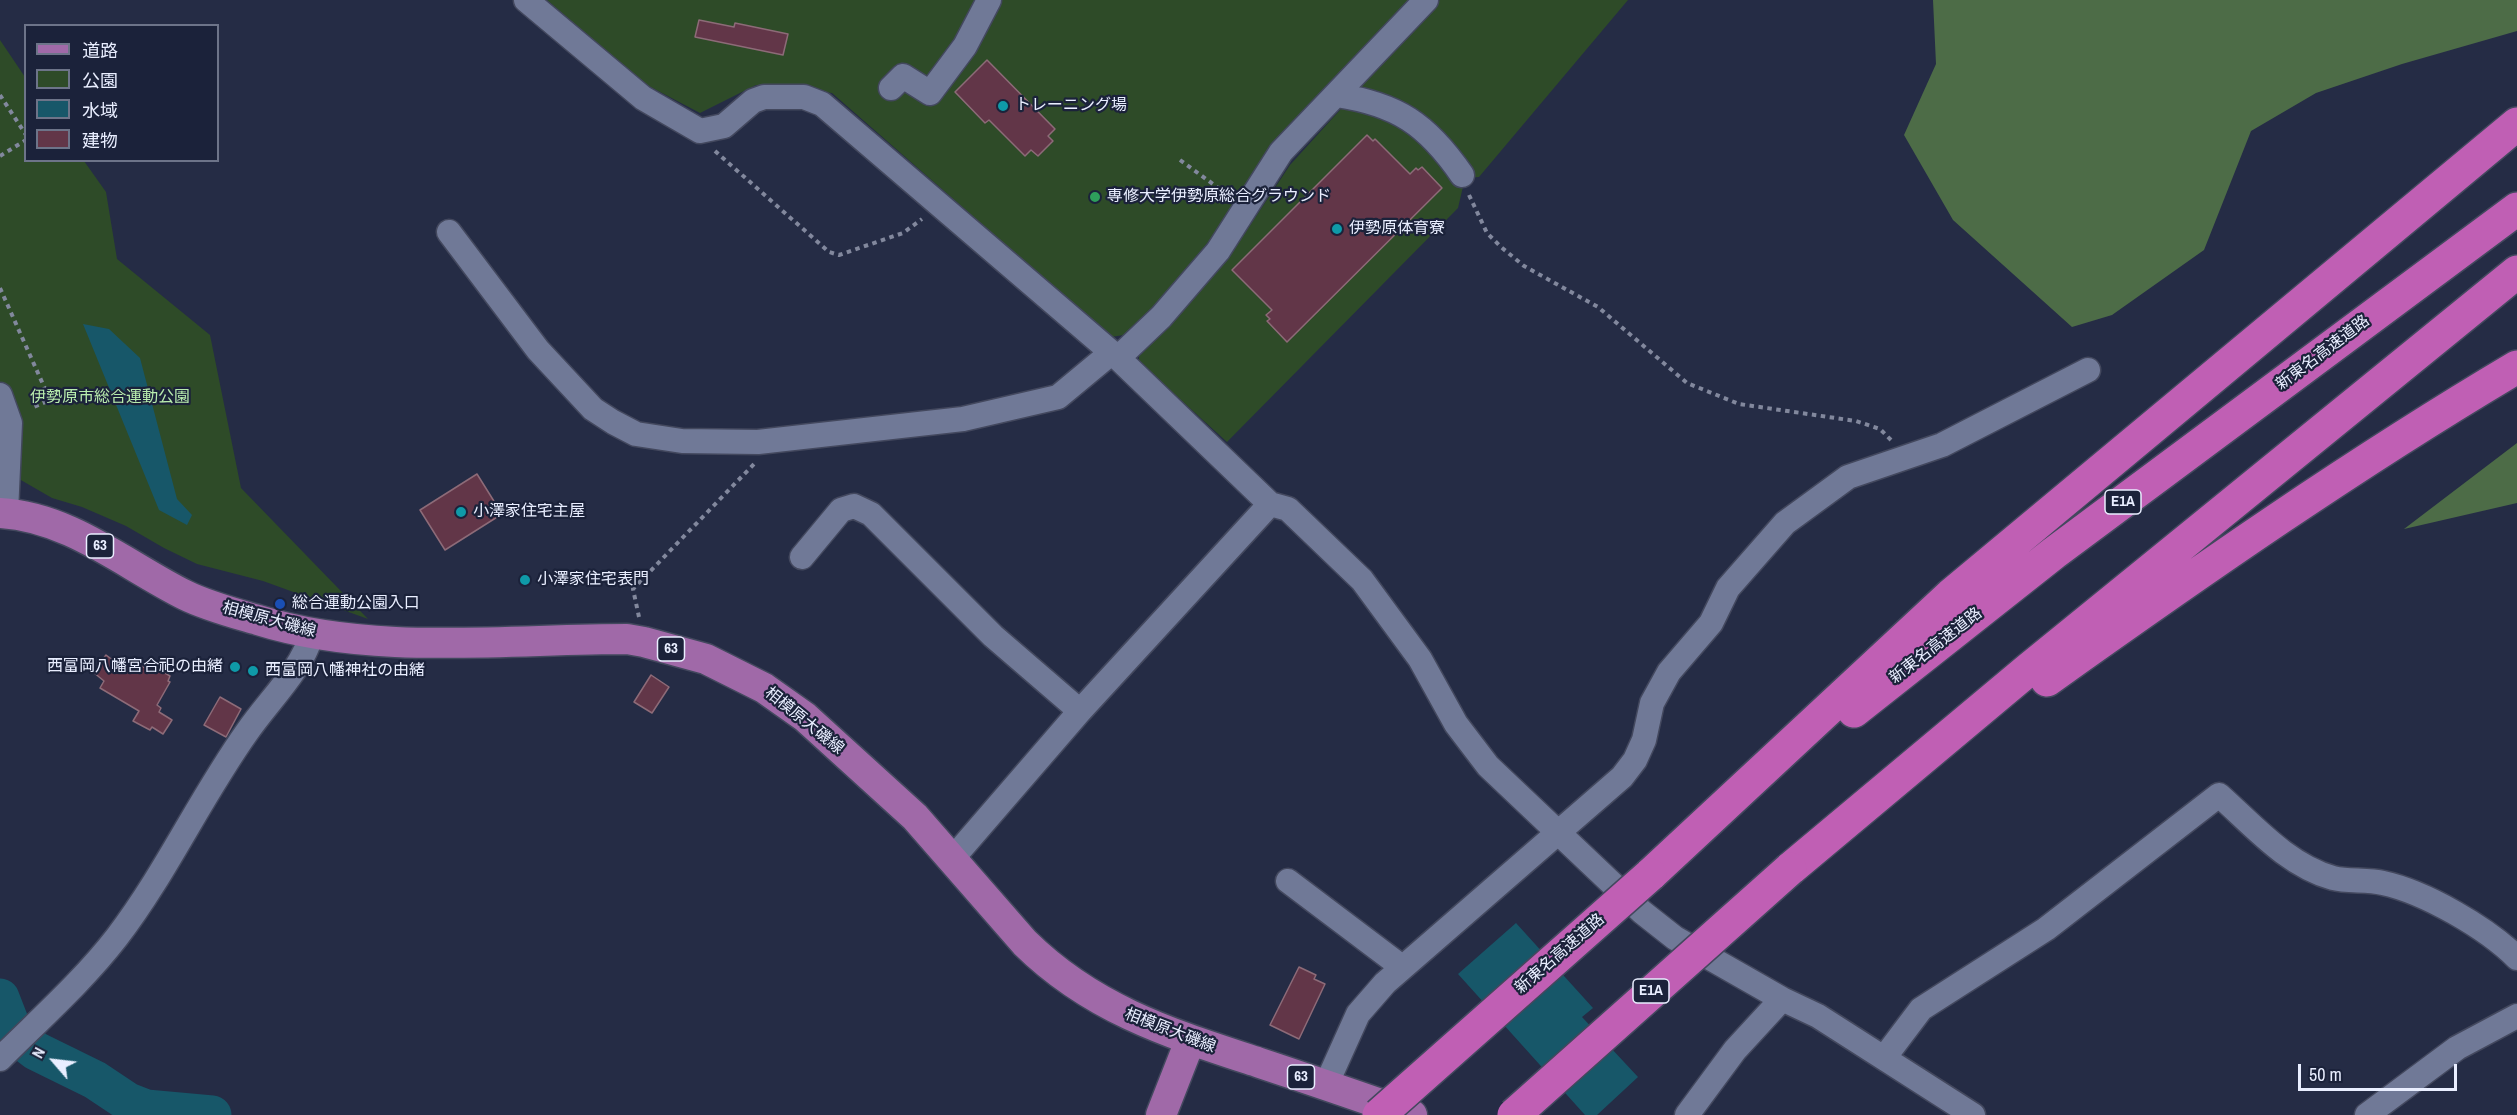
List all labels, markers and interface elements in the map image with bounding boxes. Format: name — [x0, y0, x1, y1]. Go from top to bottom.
legend — [24, 24, 219, 162]
text: 道路 — [82, 38, 118, 63]
text: 公園 — [82, 68, 118, 93]
place label: トレーニング場 — [1015, 96, 1127, 116]
text: 水域 — [82, 98, 118, 123]
marker: トレーニング場 — [996, 99, 1010, 113]
text: 建物 — [82, 128, 118, 153]
place label: 専修大学伊勢原総合グラウンド — [1107, 187, 1331, 207]
marker: 専修大学伊勢原総合グラウンド — [1088, 190, 1102, 204]
place label: 伊勢原体育寮 — [1349, 219, 1445, 239]
marker: 伊勢原体育寮 — [1330, 222, 1344, 236]
street label: 新東名高速道路 — [2272, 312, 2374, 394]
park label: 伊勢原市総合運動公園 — [30, 388, 190, 408]
road number: E1A — [2105, 490, 2141, 514]
place label: 小澤家住宅主屋 — [473, 502, 585, 522]
marker: 小澤家住宅主屋 — [454, 505, 468, 519]
road number: 63 — [86, 534, 114, 558]
place label: 小澤家住宅表門 — [537, 570, 649, 590]
marker: 小澤家住宅表門 — [518, 573, 532, 587]
place label: 総合運動公園入口 — [292, 594, 420, 614]
marker: 総合運動公園入口 — [273, 597, 287, 611]
street label: 相模原大磯線 — [220, 598, 318, 642]
street label: 新東名高速道路 — [1886, 604, 1986, 688]
road number: 63 — [658, 637, 684, 661]
place label: 西富岡八幡宮合祀の由緒 — [47, 657, 223, 677]
marker: 西富岡八幡宮合祀の由緒 — [228, 660, 242, 674]
place label: 西富岡八幡神社の由緒 — [265, 661, 425, 681]
marker: 西富岡八幡神社の由緒 — [246, 664, 260, 678]
street label: 相模原大磯線 — [761, 683, 847, 759]
street label: 新東名高速道路 — [1511, 910, 1609, 998]
road number: E1A — [1633, 979, 1669, 1003]
street label: 相模原大磯線 — [1122, 1005, 1218, 1057]
north arrow — [24, 1031, 84, 1091]
text: N — [26, 1043, 50, 1062]
scale bar — [2301, 1052, 2460, 1090]
text: 50 m — [2309, 1062, 2342, 1087]
road number: 63 — [1288, 1065, 1314, 1089]

